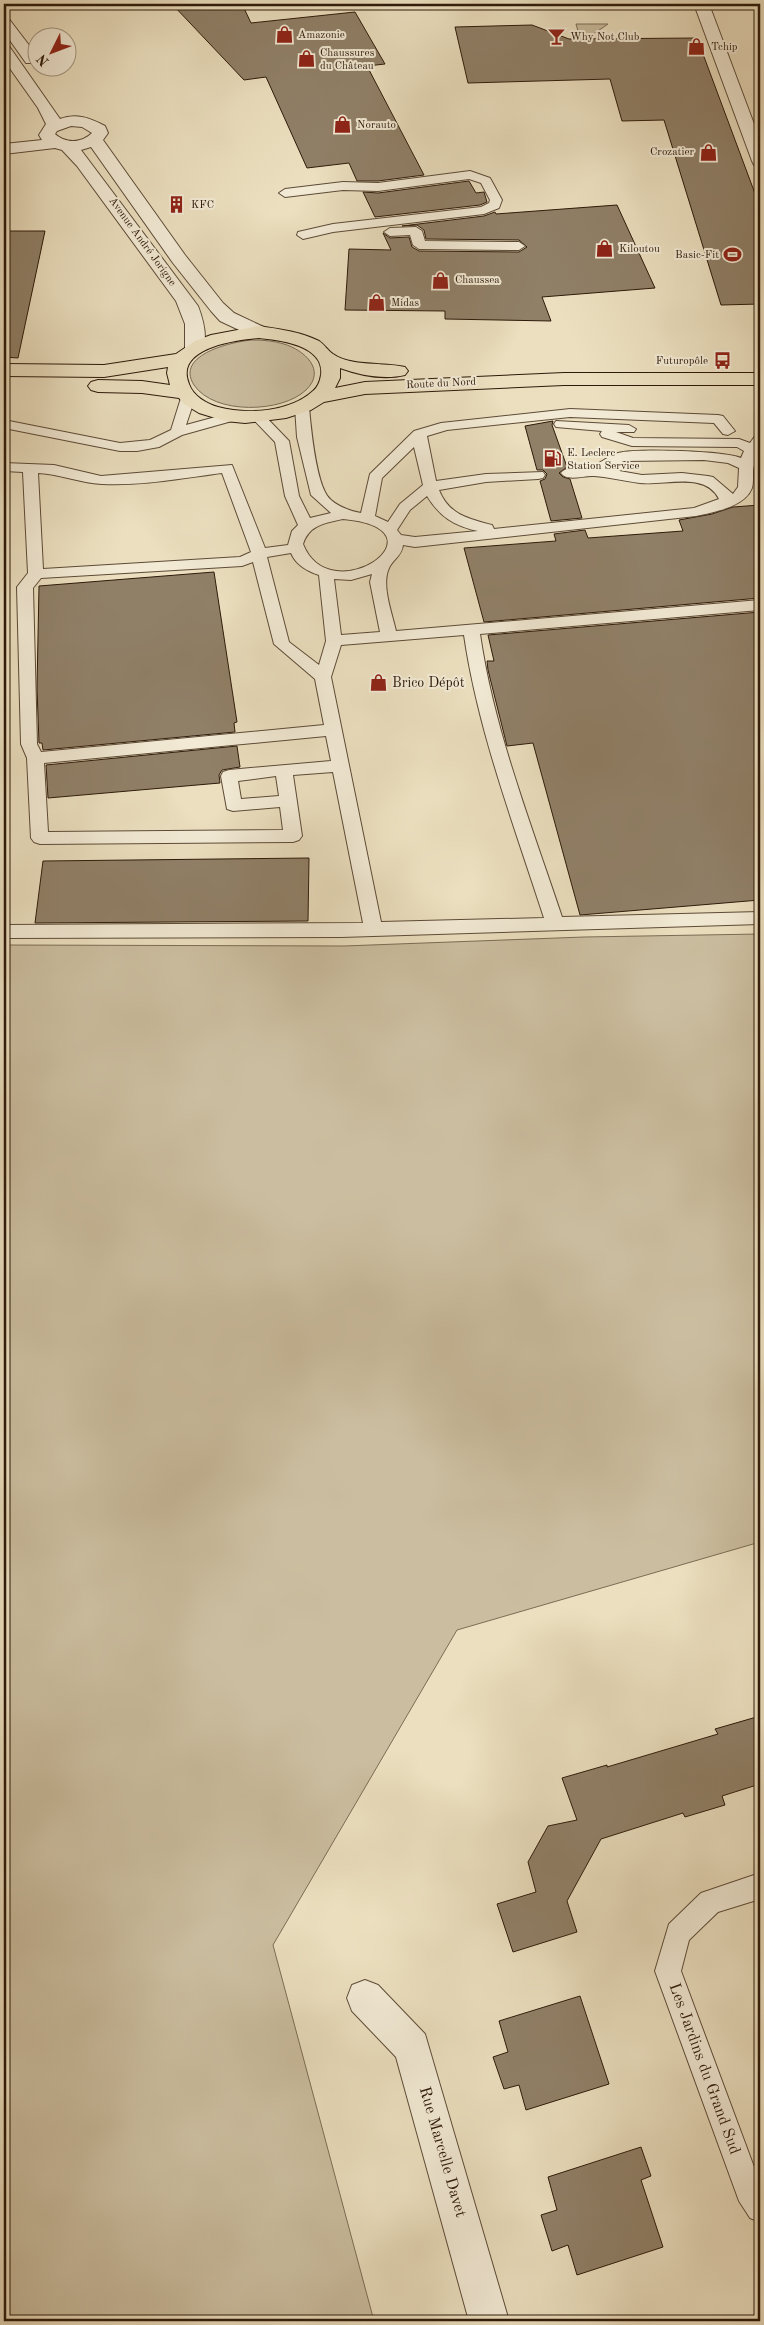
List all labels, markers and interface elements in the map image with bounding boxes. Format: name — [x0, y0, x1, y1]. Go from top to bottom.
shop icon: Amazonie — [274, 25, 294, 45]
bar icon: Why Not Club — [546, 27, 566, 47]
north arrow — [28, 28, 78, 78]
place label: Amazonie — [298, 30, 345, 41]
place label: Why Not Club — [570, 32, 640, 43]
shop icon: Tchip — [687, 37, 707, 57]
place label: Tchip — [711, 42, 738, 53]
place label: Chaussures du Château — [320, 48, 375, 72]
shop icon: Chaussures du Château — [296, 49, 316, 69]
text: N — [34, 51, 52, 69]
shop icon: Norauto — [333, 115, 353, 135]
place label: Norauto — [357, 120, 396, 131]
shop icon: Crozatier — [698, 142, 718, 162]
place label: Crozatier — [650, 147, 694, 158]
building icon: KFC — [167, 195, 187, 215]
street label: Avenue André Jorigne — [106, 196, 178, 288]
place label: KFC — [191, 200, 214, 211]
shop icon: Kiloutou — [595, 239, 615, 259]
place label: Kiloutou — [619, 244, 660, 255]
sports icon: Basic-Fit — [723, 245, 743, 265]
place label: Basic-Fit — [675, 250, 719, 261]
shop icon: Chaussea — [431, 270, 451, 290]
place label: Chaussea — [455, 275, 500, 286]
shop icon: Midas — [367, 293, 387, 313]
place label: Midas — [391, 298, 419, 309]
bus stop icon: Futuropôle — [712, 351, 732, 371]
place label: Futuropôle — [656, 356, 708, 367]
street label: Route du Nord — [406, 377, 477, 391]
place label: E. Leclerc Station Service — [567, 448, 639, 472]
fuel station icon: E. Leclerc Station Service — [543, 449, 563, 469]
shop icon: Brico Dépôt — [368, 673, 388, 693]
place label: Brico Dépôt — [392, 676, 465, 690]
street label: Les Jardins du Grand Sud — [666, 1981, 742, 2157]
street label: Rue Marcelle Davet — [416, 2085, 468, 2220]

